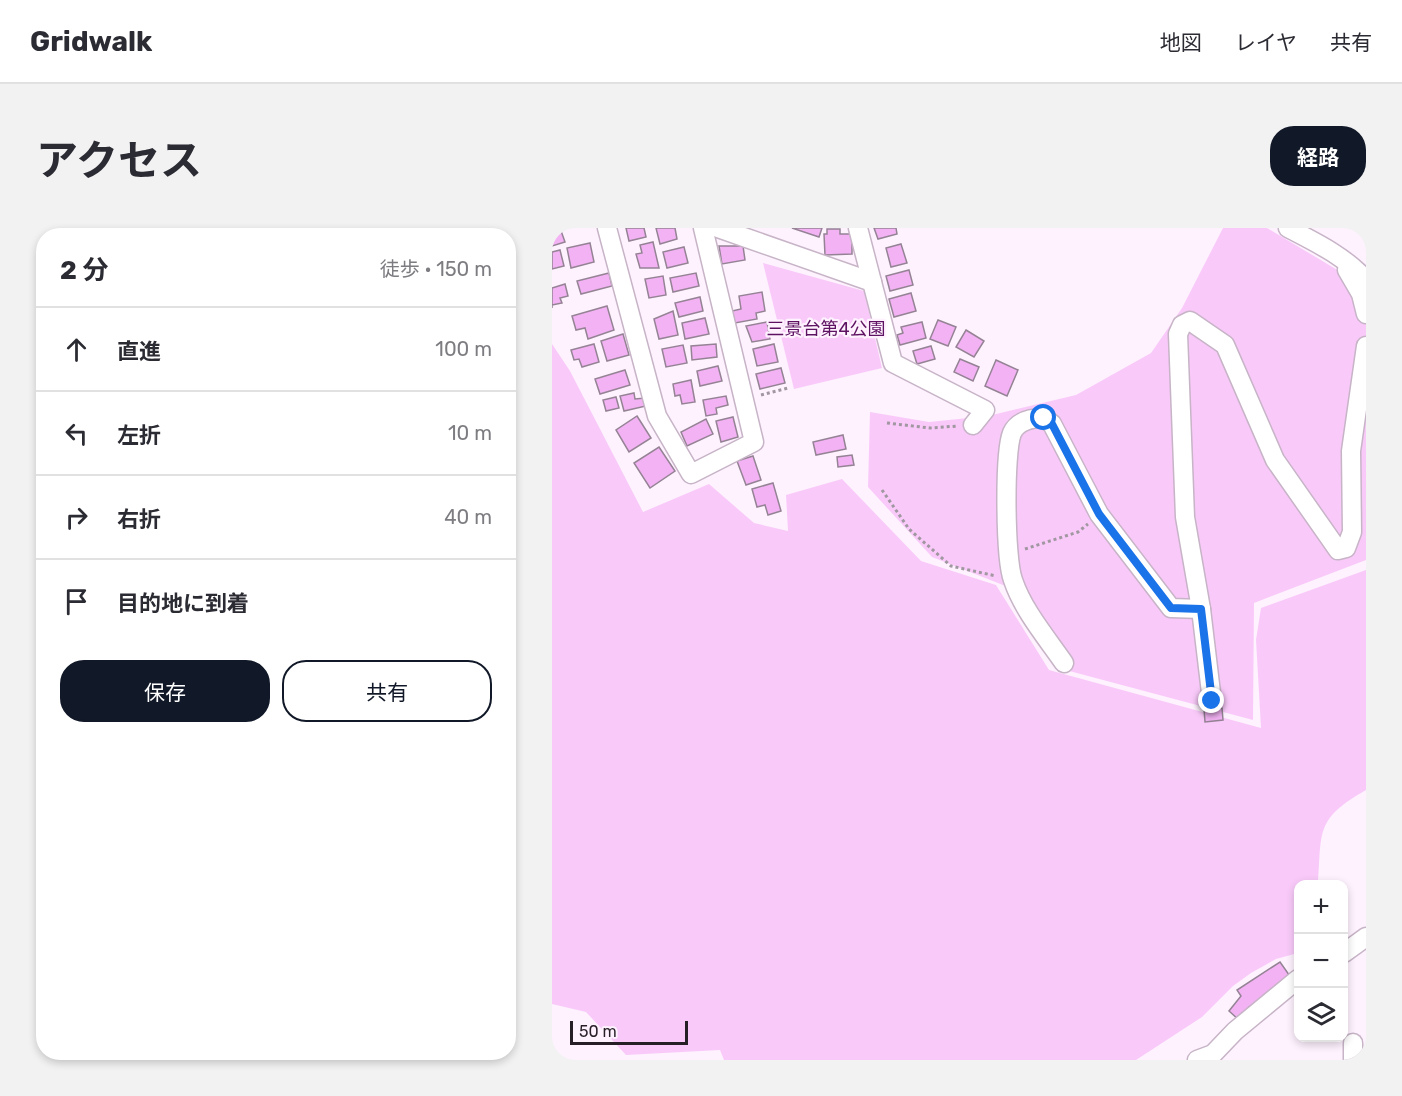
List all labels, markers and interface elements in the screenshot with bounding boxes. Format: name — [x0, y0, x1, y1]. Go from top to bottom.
text: Gridwalk — [30, 25, 152, 58]
text: 地図 — [1160, 30, 1202, 55]
text: レイヤ — [1235, 30, 1297, 55]
text: 共有 — [1330, 30, 1372, 55]
button: 経路 — [1270, 126, 1366, 186]
text: アクセス — [36, 136, 202, 186]
text: 2 分 — [60, 255, 108, 286]
text: 徒歩 · 150 m — [380, 257, 492, 281]
park label: 三景台第4公園 — [766, 318, 886, 340]
icon: ahead — [60, 333, 93, 366]
text: 100 m — [435, 337, 492, 361]
text: 直進 — [117, 338, 161, 365]
route start — [1030, 404, 1056, 430]
icon: left — [60, 417, 93, 450]
text: 10 m — [448, 421, 492, 445]
text: 左折 — [117, 422, 161, 449]
icon: right — [60, 501, 93, 534]
text: 40 m — [444, 505, 492, 529]
text: 右折 — [117, 506, 161, 533]
icon: arrive — [60, 585, 93, 618]
text: 目的地に到着 — [117, 590, 249, 617]
button: 保存 — [60, 660, 270, 722]
button: 共有 — [282, 660, 492, 722]
route end — [1198, 687, 1224, 713]
map controls — [1294, 880, 1348, 1042]
button: + — [1294, 880, 1348, 934]
button: − — [1294, 934, 1348, 988]
button: layers — [1294, 988, 1348, 1042]
scale bar — [570, 1018, 688, 1046]
text: 50 m — [579, 1022, 617, 1041]

